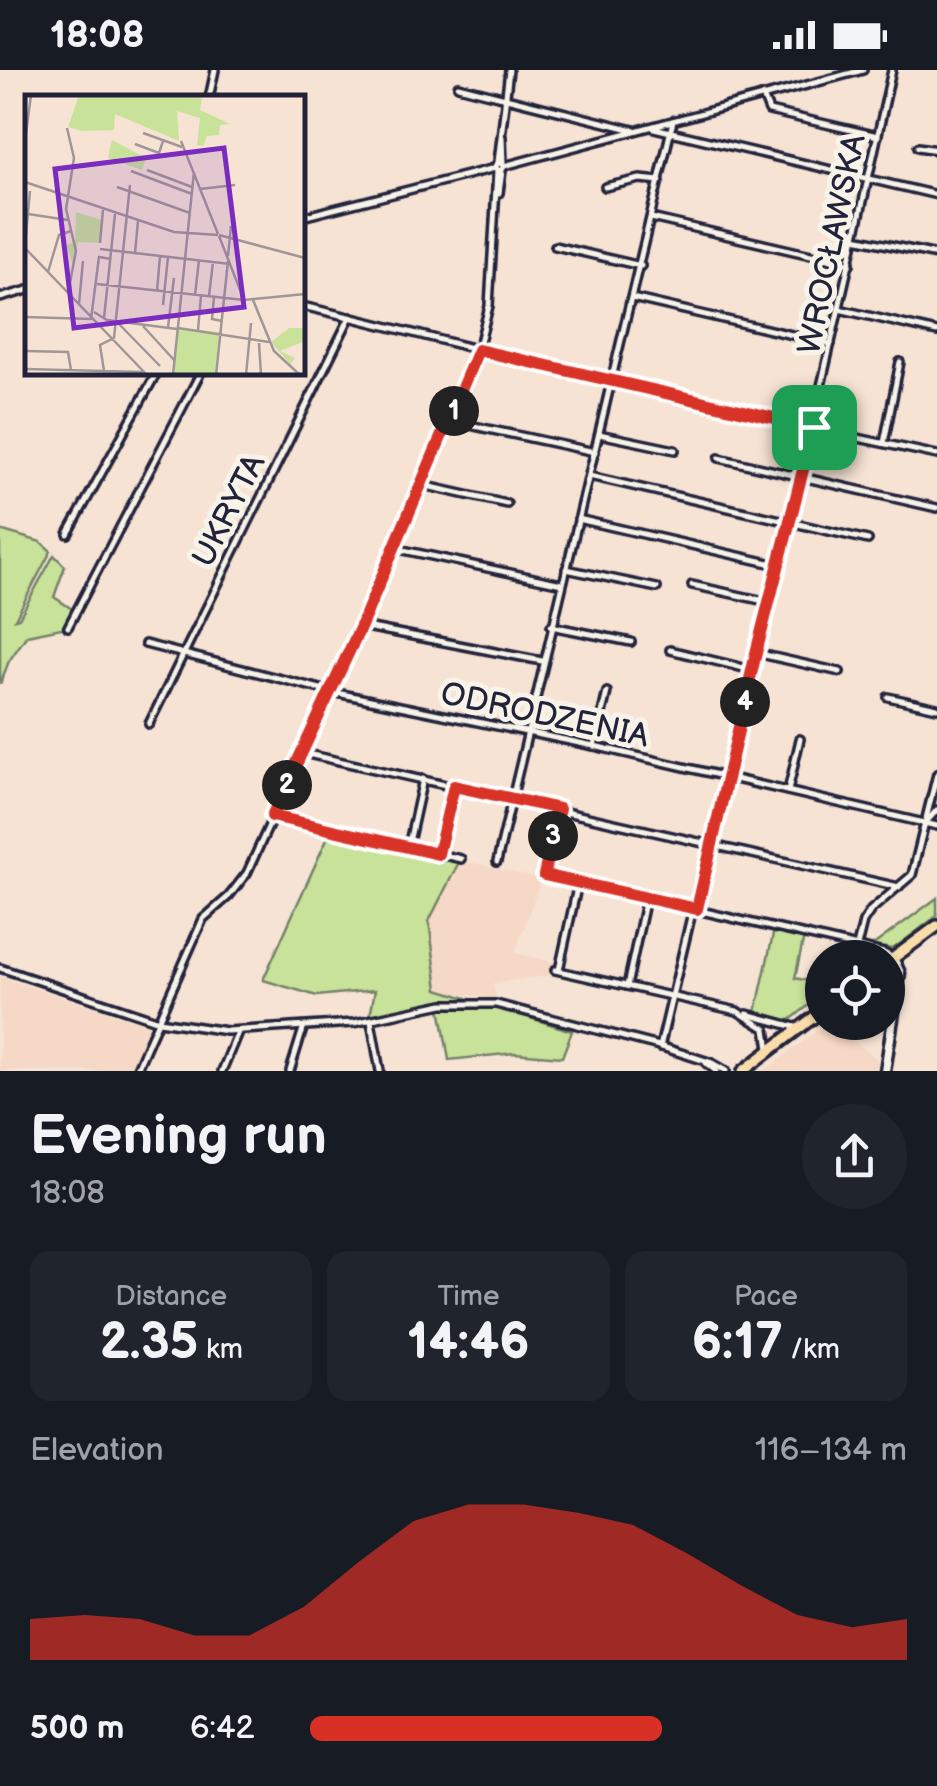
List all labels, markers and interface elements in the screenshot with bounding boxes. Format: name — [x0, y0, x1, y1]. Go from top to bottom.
text: 18:08 — [50, 13, 144, 58]
inset map — [25, 95, 305, 375]
street label: WROCŁAWSKA — [790, 130, 875, 358]
pin — [772, 385, 857, 470]
pin: 1 — [429, 386, 479, 436]
text: 1 — [448, 394, 460, 427]
icon: arrive — [787, 400, 842, 455]
street label: UKRYTA — [184, 448, 274, 573]
street label: ODRODZENIA — [437, 674, 653, 757]
pin: 4 — [720, 677, 770, 727]
text: 4 — [737, 685, 753, 718]
pin: 2 — [262, 760, 312, 810]
text: 2 — [279, 768, 295, 801]
pin: 3 — [528, 811, 578, 861]
text: 3 — [545, 819, 561, 852]
map controls — [805, 940, 905, 1040]
button: locate — [805, 940, 905, 1040]
text: Evening run — [30, 1103, 327, 1170]
button: share — [802, 1104, 907, 1209]
text: 18:08 — [30, 1174, 105, 1213]
text: Distance — [115, 1280, 227, 1313]
text: Time — [437, 1280, 500, 1313]
text: Pace — [734, 1280, 798, 1313]
text: 2.35 — [99, 1313, 198, 1373]
text: 14:46 — [407, 1313, 530, 1373]
text: 6:17 — [692, 1313, 783, 1373]
text: km — [198, 1333, 243, 1366]
text: /km — [783, 1333, 840, 1366]
text: Elevation — [30, 1431, 163, 1470]
text: 116–134 m — [755, 1431, 907, 1470]
text: 500 m — [30, 1709, 124, 1748]
text: 6:42 — [190, 1709, 254, 1748]

